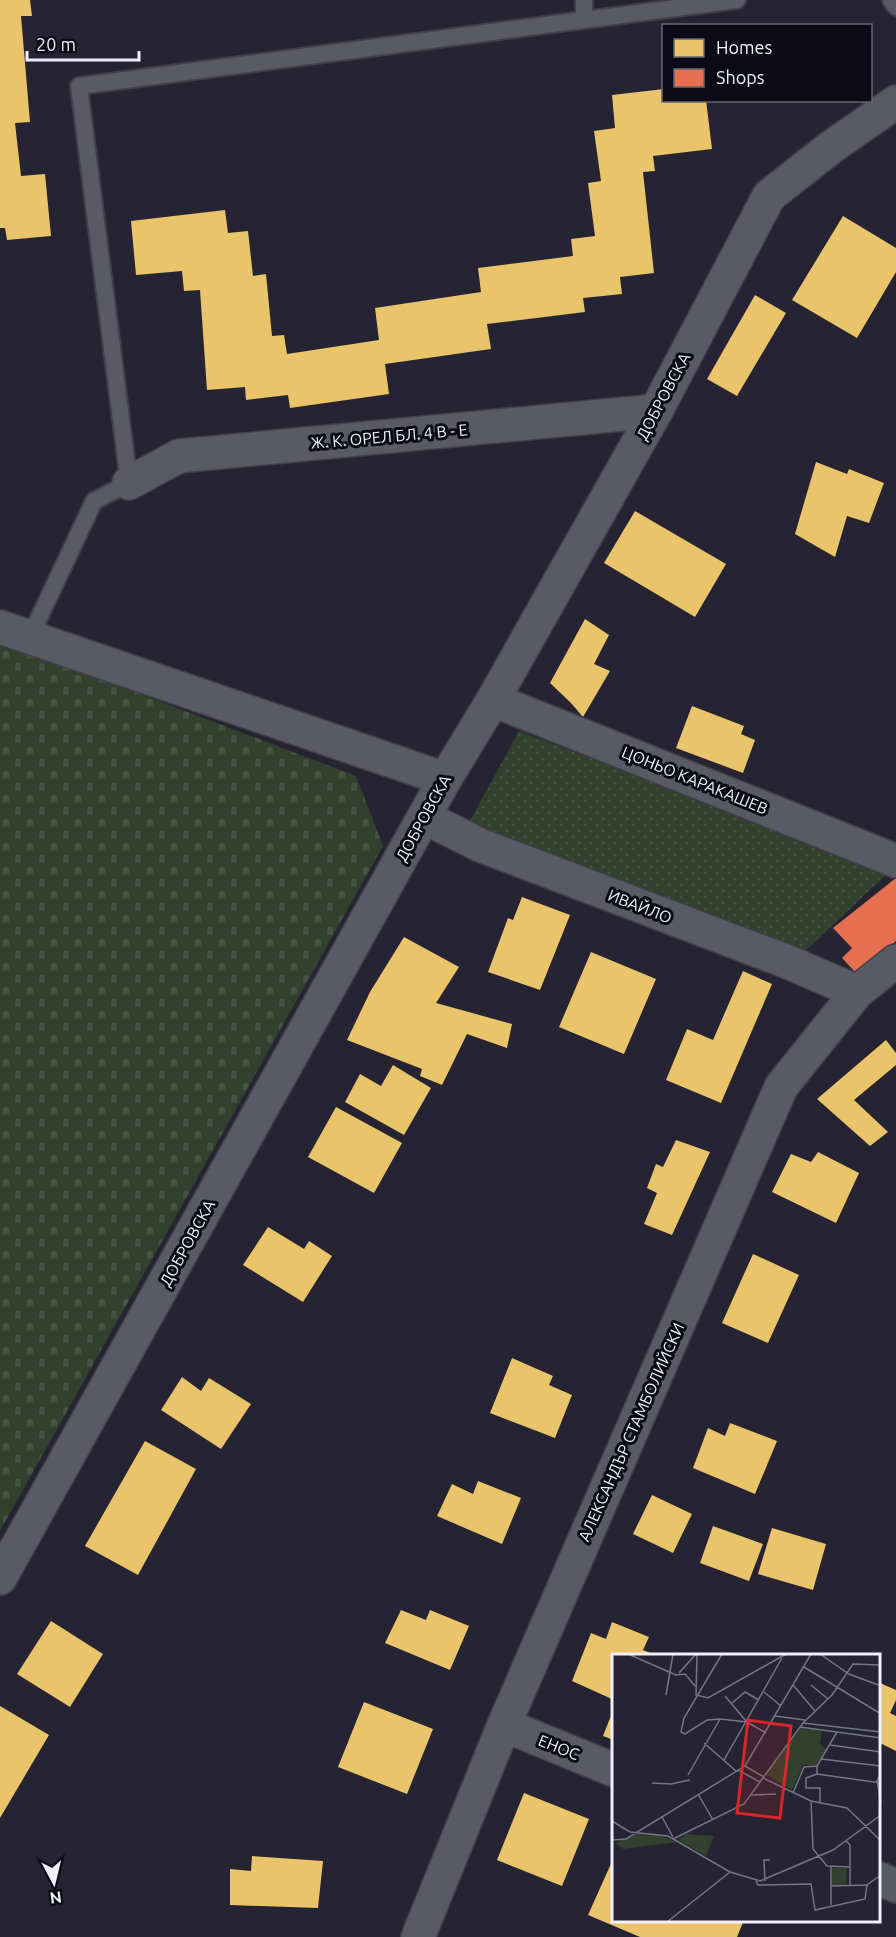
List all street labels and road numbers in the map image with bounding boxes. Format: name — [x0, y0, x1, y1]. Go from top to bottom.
street label: ДОБРОВСКА — [633, 349, 694, 443]
street label: Ж. К. ОРЕЛ БЛ. 4 В - Е — [310, 420, 468, 452]
street label: ЦОНЬО КАРАКАШЕВ — [619, 742, 771, 818]
street label: ДОБРОВСКА — [392, 771, 454, 864]
street label: ИВАЙЛО — [606, 885, 675, 926]
street label: ДОБРОВСКА — [156, 1196, 218, 1289]
street label: АЛЕКСАНДЪР СТАМБОЛИЙСКИ — [574, 1320, 687, 1544]
street label: ЕНОС — [536, 1731, 582, 1763]

